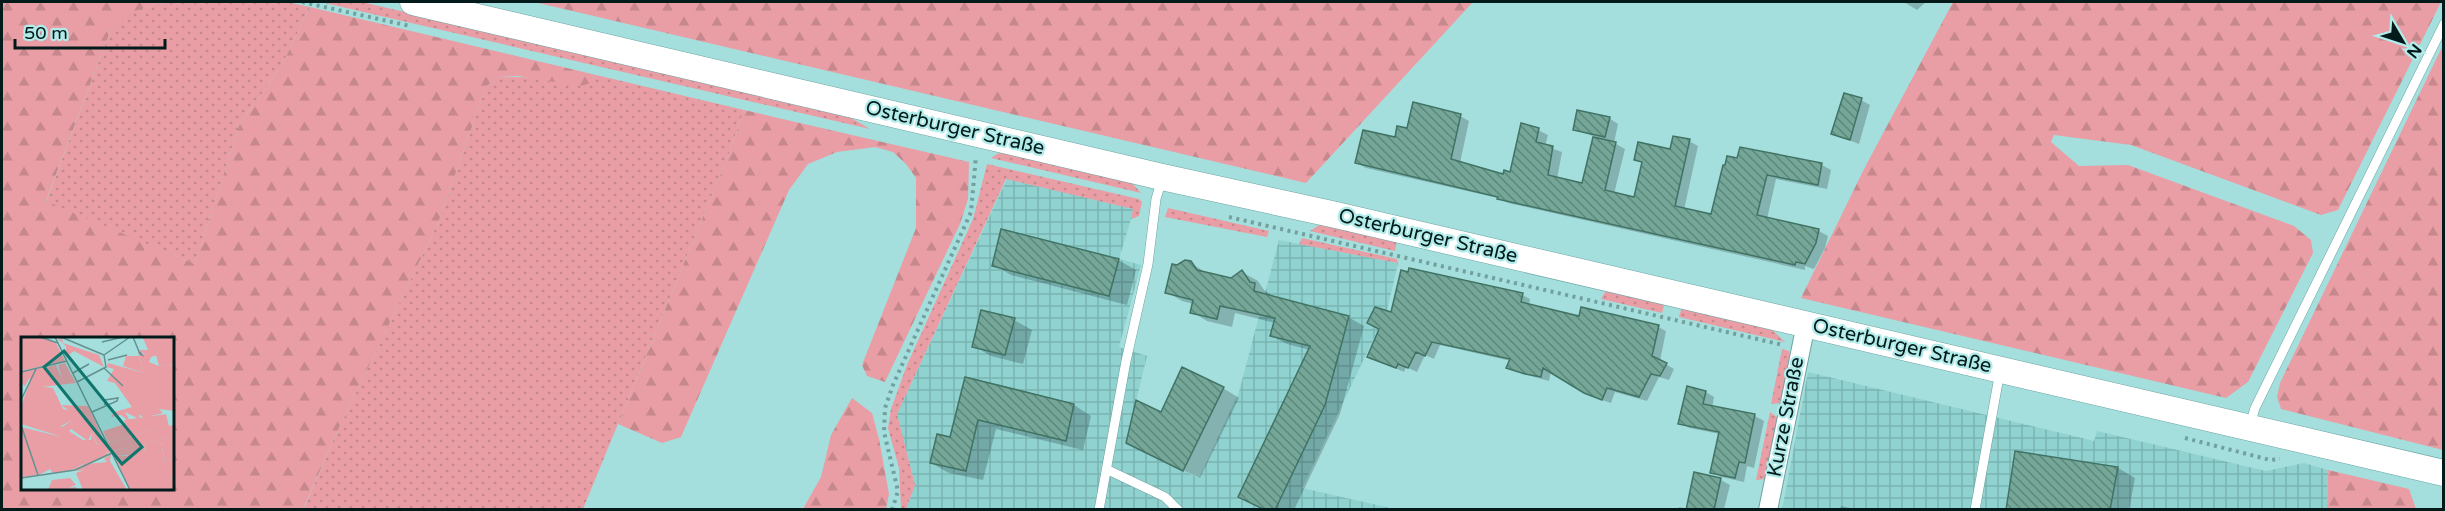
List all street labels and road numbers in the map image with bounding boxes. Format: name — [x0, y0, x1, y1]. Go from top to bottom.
street label: Osterburger Straße — [863, 96, 1047, 160]
street label: Osterburger Straße — [1336, 204, 1520, 268]
street label: Osterburger Straße — [1810, 314, 1994, 378]
street label: Kurze Straße — [1763, 355, 1809, 479]

